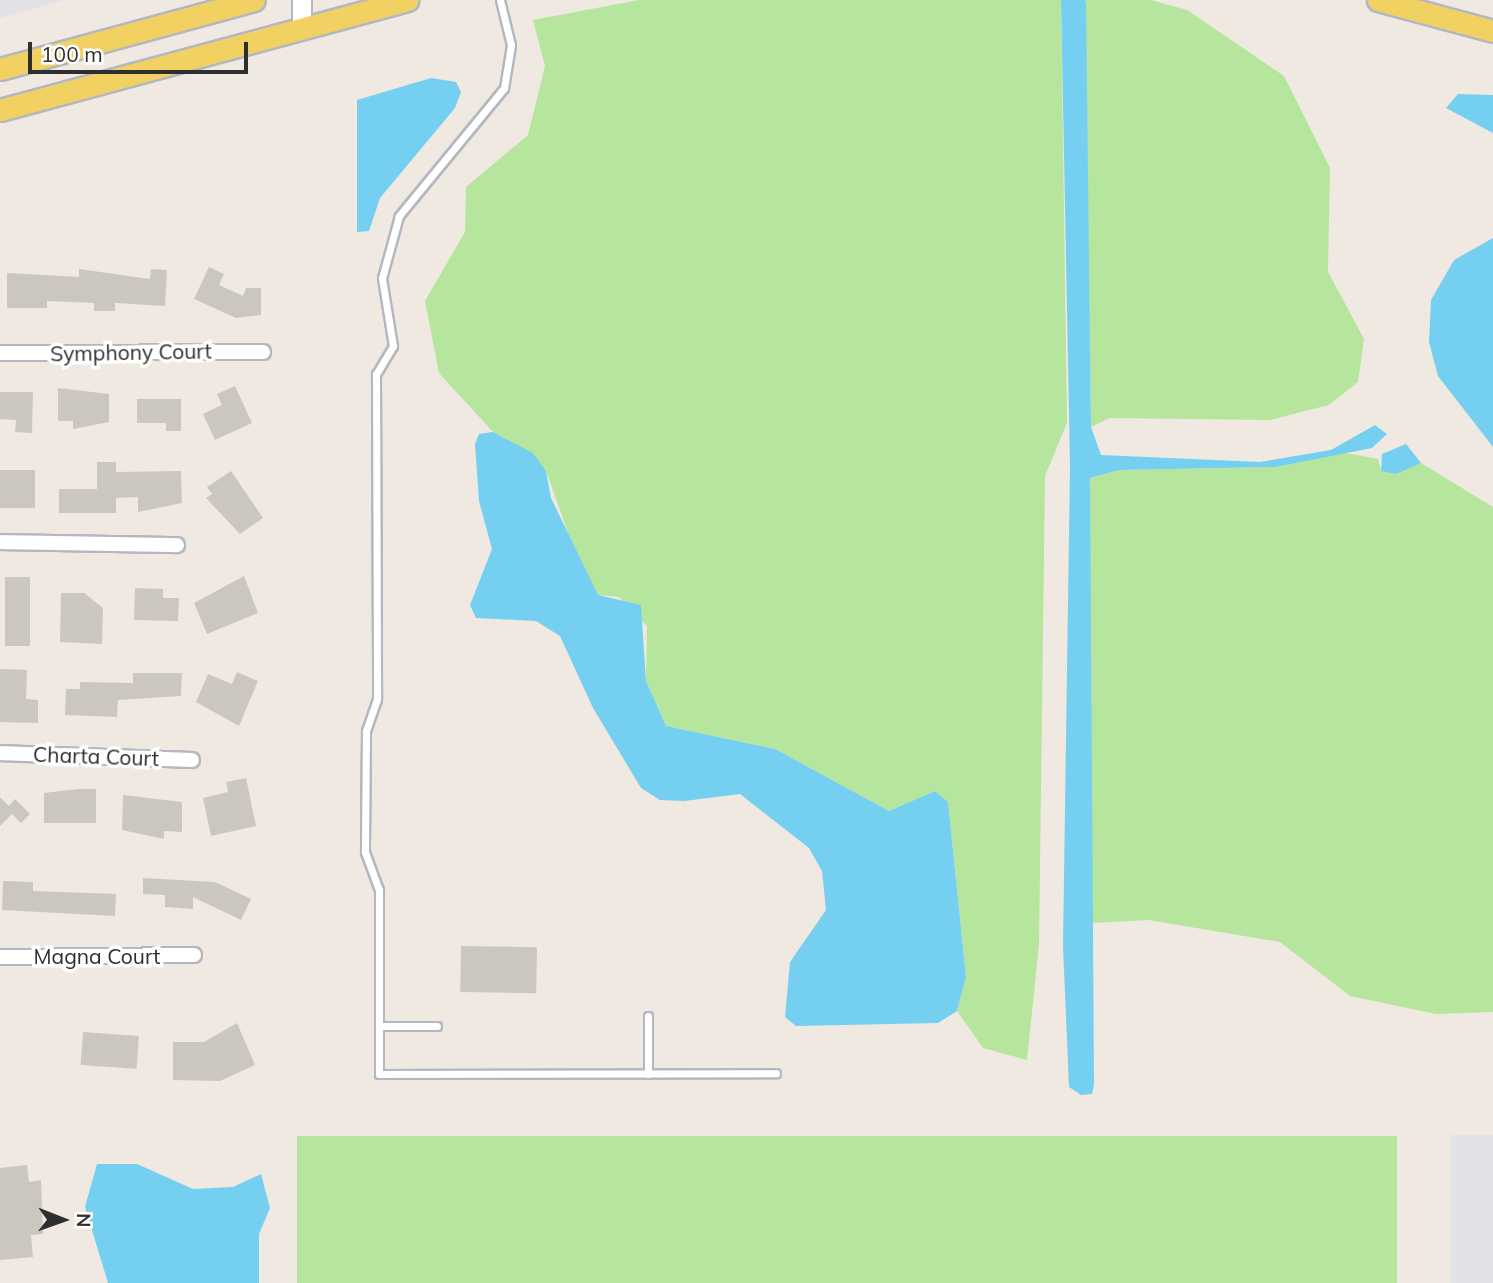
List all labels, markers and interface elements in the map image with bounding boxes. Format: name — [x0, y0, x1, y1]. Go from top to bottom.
scale bar — [32, 28, 252, 72]
text: 100 m — [41, 41, 103, 67]
street label: Symphony Court — [50, 338, 212, 366]
street label: Charta Court — [33, 741, 159, 771]
street label: Magna Court — [34, 943, 160, 969]
north arrow — [28, 1185, 98, 1255]
text: N — [72, 1213, 96, 1228]

